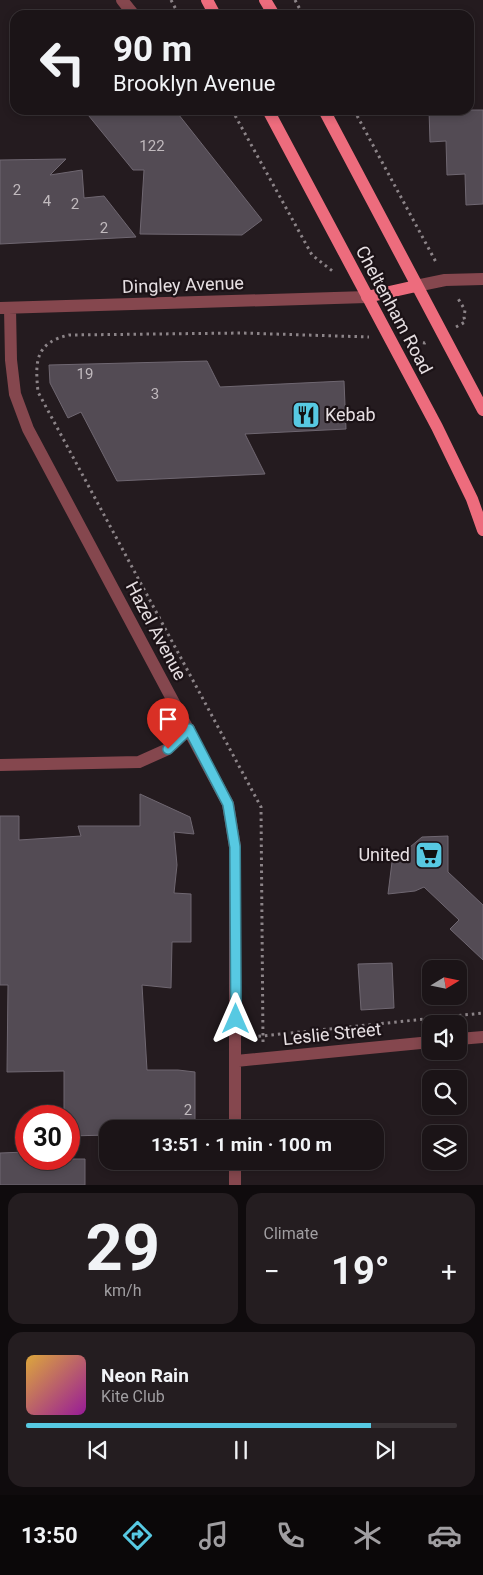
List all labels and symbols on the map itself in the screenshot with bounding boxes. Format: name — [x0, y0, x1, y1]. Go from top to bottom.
house number: 122 — [139, 137, 165, 155]
house number: 2 — [13, 181, 21, 199]
house number: 4 — [43, 192, 52, 210]
house number: 2 — [71, 195, 79, 213]
house number: 2 — [100, 219, 108, 237]
street label: Cheltenham Road — [352, 242, 437, 377]
street label: Dingley Avenue — [122, 272, 244, 297]
house number: 19 — [77, 365, 93, 383]
house number: 3 — [151, 385, 159, 403]
restaurant icon: Kebab — [291, 400, 321, 430]
place label: Kebab — [325, 404, 376, 425]
street label: Hazel Avenue — [122, 578, 191, 684]
pin — [147, 698, 189, 749]
supermarket icon: United — [414, 840, 444, 870]
place label: United — [358, 844, 410, 865]
north arrow — [422, 960, 468, 1005]
position arrow — [209, 992, 261, 1044]
street label: Leslie Street — [282, 1018, 382, 1049]
house number: 2 — [184, 1101, 192, 1119]
speed limit sign: 30 — [15, 1105, 80, 1170]

